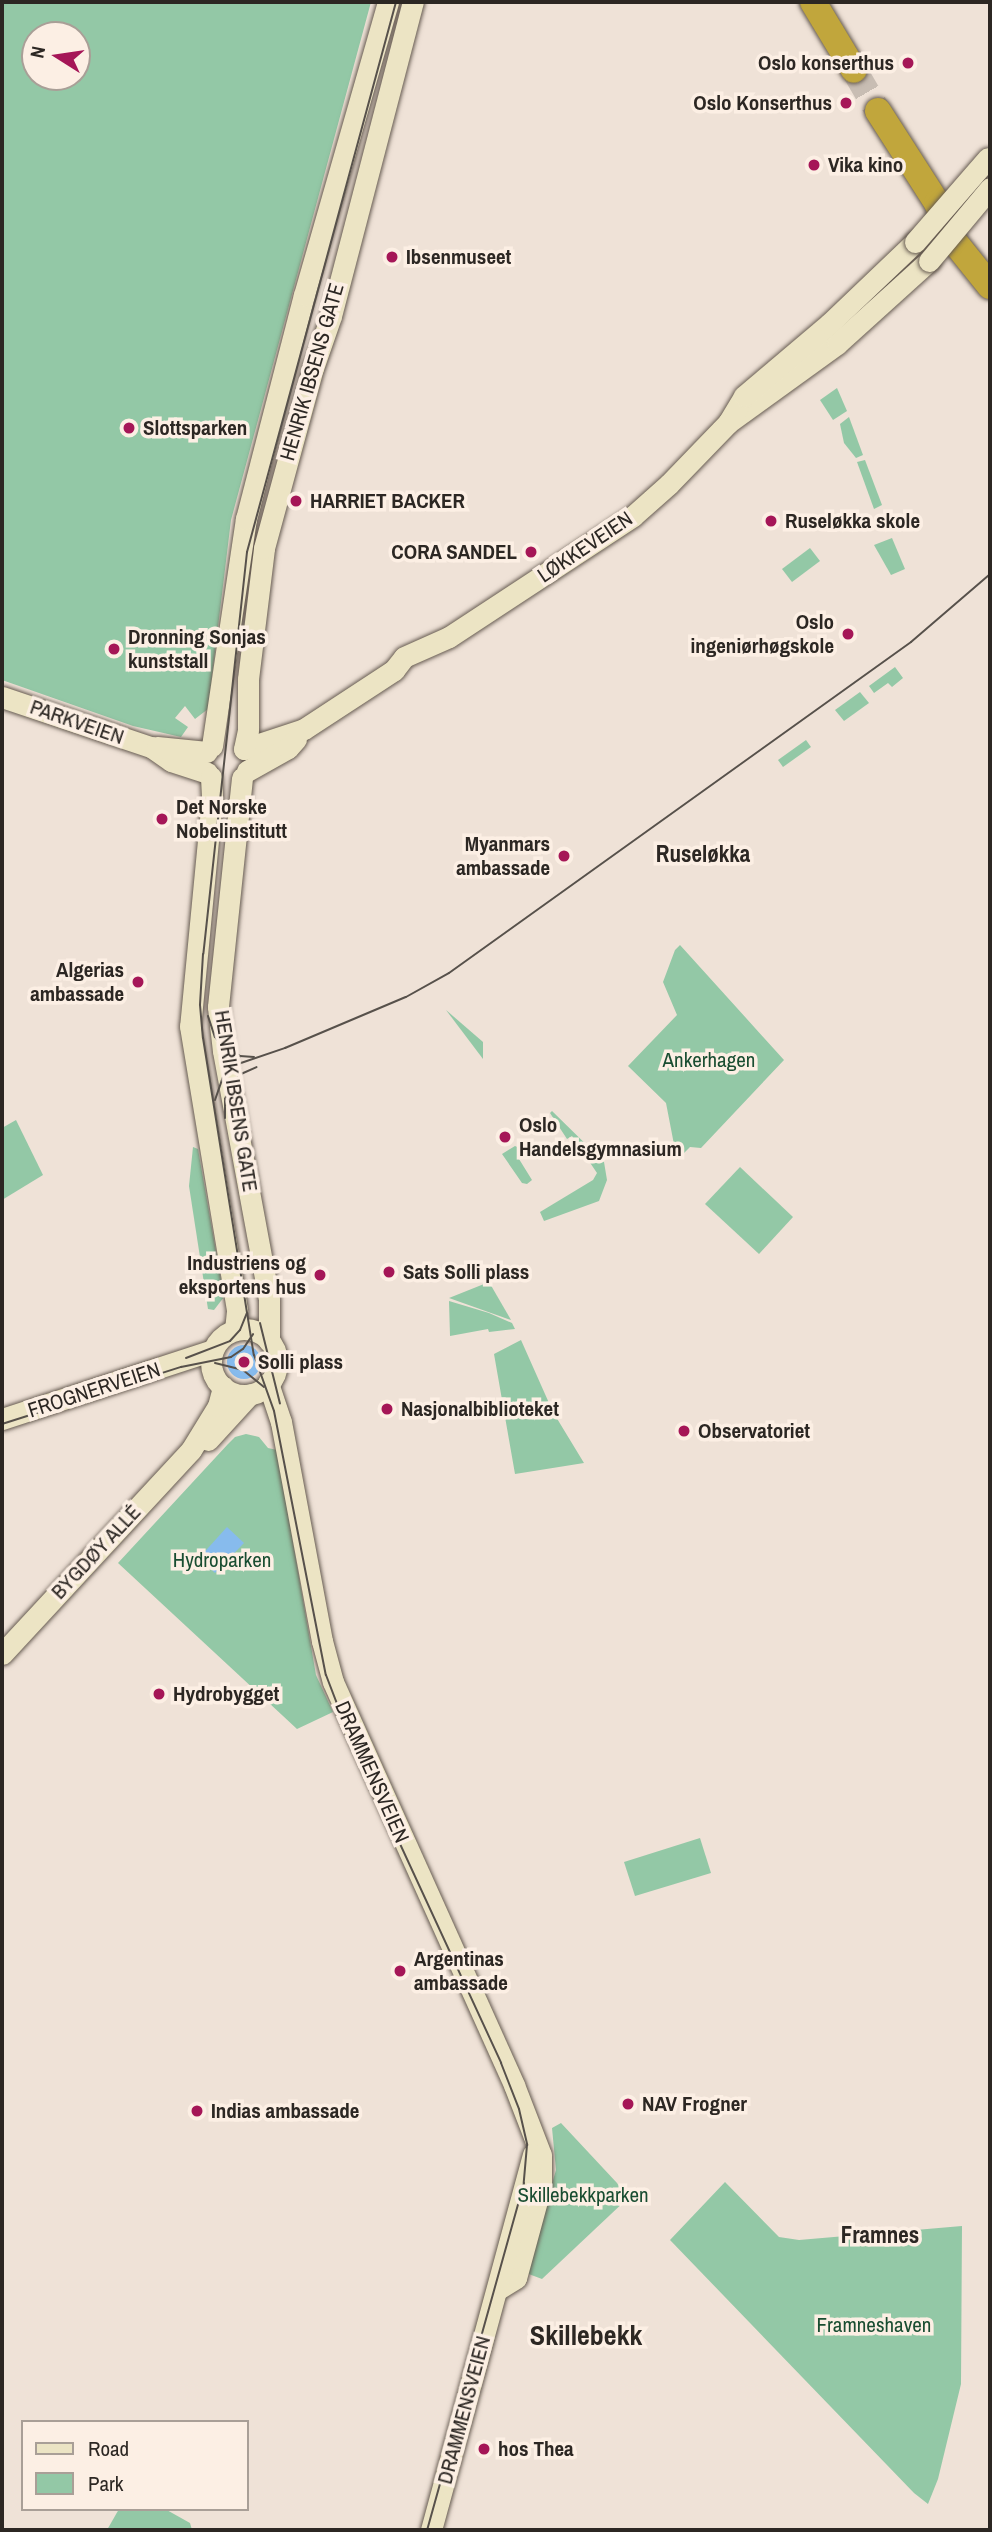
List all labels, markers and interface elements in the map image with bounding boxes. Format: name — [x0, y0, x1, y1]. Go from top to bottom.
north arrow — [21, 21, 91, 91]
text: N — [24, 44, 51, 60]
place label: Oslo konserthus — [758, 50, 894, 76]
marker: Oslo konserthus — [900, 55, 916, 71]
place label: Oslo Konserthus — [693, 90, 832, 116]
marker: Oslo Konserthus — [838, 95, 854, 111]
place label: Vika kino — [828, 152, 903, 178]
marker: Vika kino — [806, 157, 822, 173]
place label: Ibsenmuseet — [406, 244, 511, 270]
marker: Ibsenmuseet — [384, 249, 400, 265]
street label: HENRIK IBSENS GATE — [275, 280, 349, 464]
place label: Slottsparken — [143, 415, 247, 441]
marker: Slottsparken — [121, 420, 137, 436]
place label: HARRIET BACKER — [310, 488, 465, 514]
marker: HARRIET BACKER — [288, 493, 304, 509]
street label: LØKKEVEIEN — [533, 506, 637, 588]
place label: Ruseløkka skole — [785, 508, 920, 534]
marker: Ruseløkka skole — [763, 513, 779, 529]
place label: CORA SANDEL — [391, 539, 517, 565]
marker: CORA SANDEL — [523, 544, 539, 560]
place label: Oslo ingeniørhøgskole — [690, 609, 834, 659]
place label: Dronning Sonjas kunststall — [128, 624, 266, 674]
marker: Oslo ingeniørhøgskole — [840, 626, 856, 642]
marker: Dronning Sonjas kunststall — [106, 641, 122, 657]
street label: PARKVEIEN — [27, 694, 127, 750]
place label: Det Norske Nobelinstitutt — [176, 794, 287, 844]
marker: Det Norske Nobelinstitutt — [154, 811, 170, 827]
place label: Myanmars ambassade — [456, 831, 550, 881]
district label: Ruseløkka — [656, 840, 750, 868]
marker: Myanmars ambassade — [556, 848, 572, 864]
place label: Algerias ambassade — [30, 957, 124, 1007]
marker: Algerias ambassade — [130, 974, 146, 990]
street label: HENRIK IBSENS GATE — [209, 1008, 263, 1194]
park label: Ankerhagen — [663, 1047, 755, 1073]
place label: Oslo Handelsgymnasium — [519, 1112, 682, 1162]
marker: Oslo Handelsgymnasium — [497, 1129, 513, 1145]
place label: Industriens og eksportens hus — [179, 1250, 306, 1300]
place label: Sats Solli plass — [403, 1259, 529, 1285]
marker: Sats Solli plass — [381, 1264, 397, 1280]
marker: Industriens og eksportens hus — [312, 1267, 328, 1283]
place label: Solli plass — [258, 1349, 343, 1375]
marker: Solli plass — [236, 1354, 252, 1370]
street label: FROGNERVEIEN — [25, 1357, 163, 1423]
place label: Nasjonalbiblioteket — [401, 1396, 559, 1422]
marker: Nasjonalbiblioteket — [379, 1401, 395, 1417]
place label: Observatoriet — [698, 1418, 810, 1444]
marker: Observatoriet — [676, 1423, 692, 1439]
street label: BYGDØY ALLÉ — [46, 1499, 146, 1605]
park label: Hydroparken — [173, 1547, 271, 1573]
place label: Hydrobygget — [173, 1681, 279, 1707]
marker: Hydrobygget — [151, 1686, 167, 1702]
street label: DRAMMENSVEIEN — [330, 1697, 414, 1847]
place label: Argentinas ambassade — [414, 1946, 508, 1996]
marker: Argentinas ambassade — [392, 1963, 408, 1979]
place label: NAV Frogner — [642, 2091, 747, 2117]
marker: NAV Frogner — [620, 2096, 636, 2112]
place label: Indias ambassade — [211, 2098, 359, 2124]
marker: Indias ambassade — [189, 2103, 205, 2119]
park label: Skillebekkparken — [517, 2182, 649, 2208]
district label: Framnes — [841, 2221, 919, 2249]
park label: Framneshaven — [817, 2312, 931, 2338]
district label: Skillebekk — [530, 2318, 642, 2352]
street label: DRAMMENSVEIEN — [432, 2333, 496, 2487]
legend — [21, 2420, 248, 2511]
text: Road — [88, 2434, 129, 2463]
place label: hos Thea — [498, 2436, 574, 2462]
marker: hos Thea — [476, 2441, 492, 2457]
text: Park — [88, 2469, 123, 2498]

